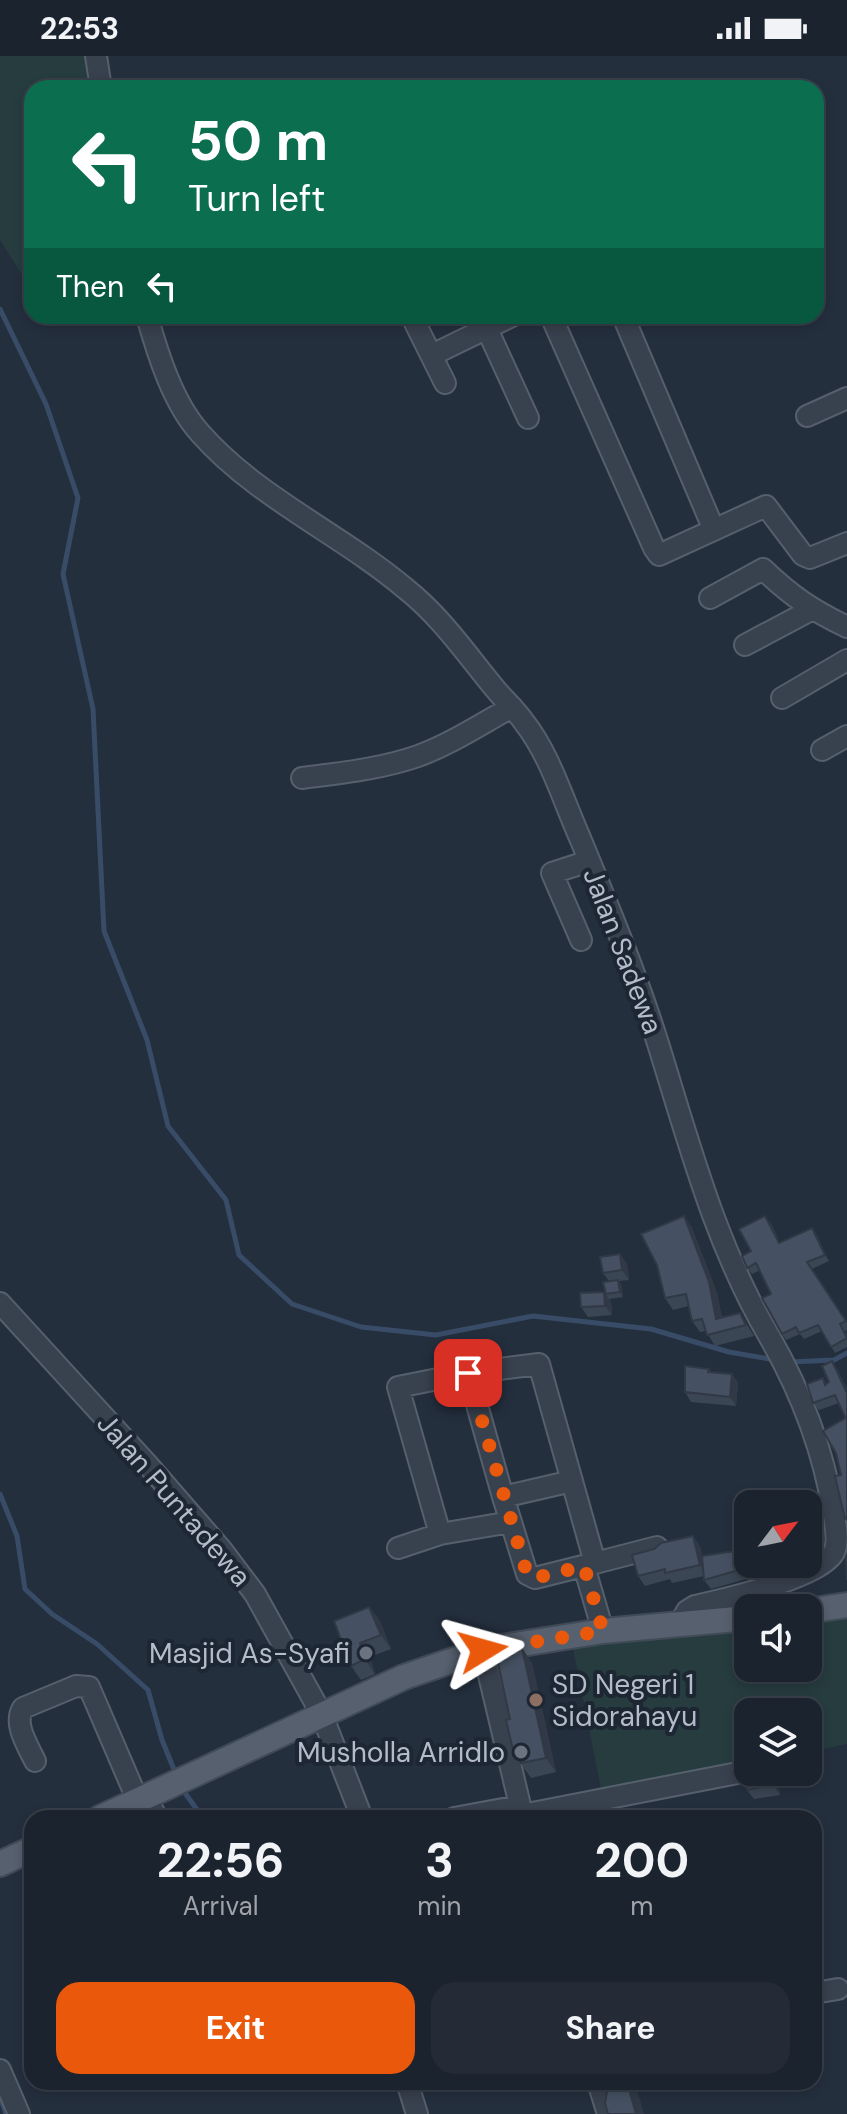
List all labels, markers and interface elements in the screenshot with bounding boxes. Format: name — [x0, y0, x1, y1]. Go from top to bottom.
text: 22:53 — [40, 9, 119, 48]
text: 50 m — [188, 104, 328, 177]
icon: left — [56, 112, 160, 216]
text: Turn left — [188, 175, 325, 222]
icon: left — [140, 264, 184, 308]
text: Then — [56, 267, 124, 306]
street label: Jalan Sadewa — [574, 863, 672, 1039]
pin — [434, 1339, 502, 1407]
icon: arrive — [446, 1351, 490, 1395]
street label: Jalan Puntadewa — [89, 1406, 259, 1594]
north arrow — [734, 1490, 822, 1578]
map controls — [734, 1490, 822, 1786]
button: sound — [734, 1594, 822, 1682]
position arrow — [441, 1608, 525, 1692]
place label: Masjid As-Syafi — [149, 1635, 350, 1672]
marker: Masjid As-Syafi — [357, 1644, 375, 1662]
place label: SD Negeri 1 Sidorahayu — [552, 1666, 697, 1735]
marker: SD Negeri 1 Sidorahayu — [527, 1691, 545, 1709]
button: layers — [734, 1698, 822, 1786]
place label: Musholla Arridlo — [297, 1734, 505, 1771]
marker: Musholla Arridlo — [512, 1743, 530, 1761]
text: 22:56 — [157, 1829, 285, 1892]
text: 3 — [425, 1829, 454, 1892]
text: 200 — [594, 1829, 689, 1892]
text: Arrival — [183, 1889, 258, 1923]
text: min — [417, 1889, 462, 1923]
text: m — [630, 1889, 653, 1923]
button: Exit — [56, 1982, 415, 2074]
button: Share — [431, 1982, 790, 2074]

